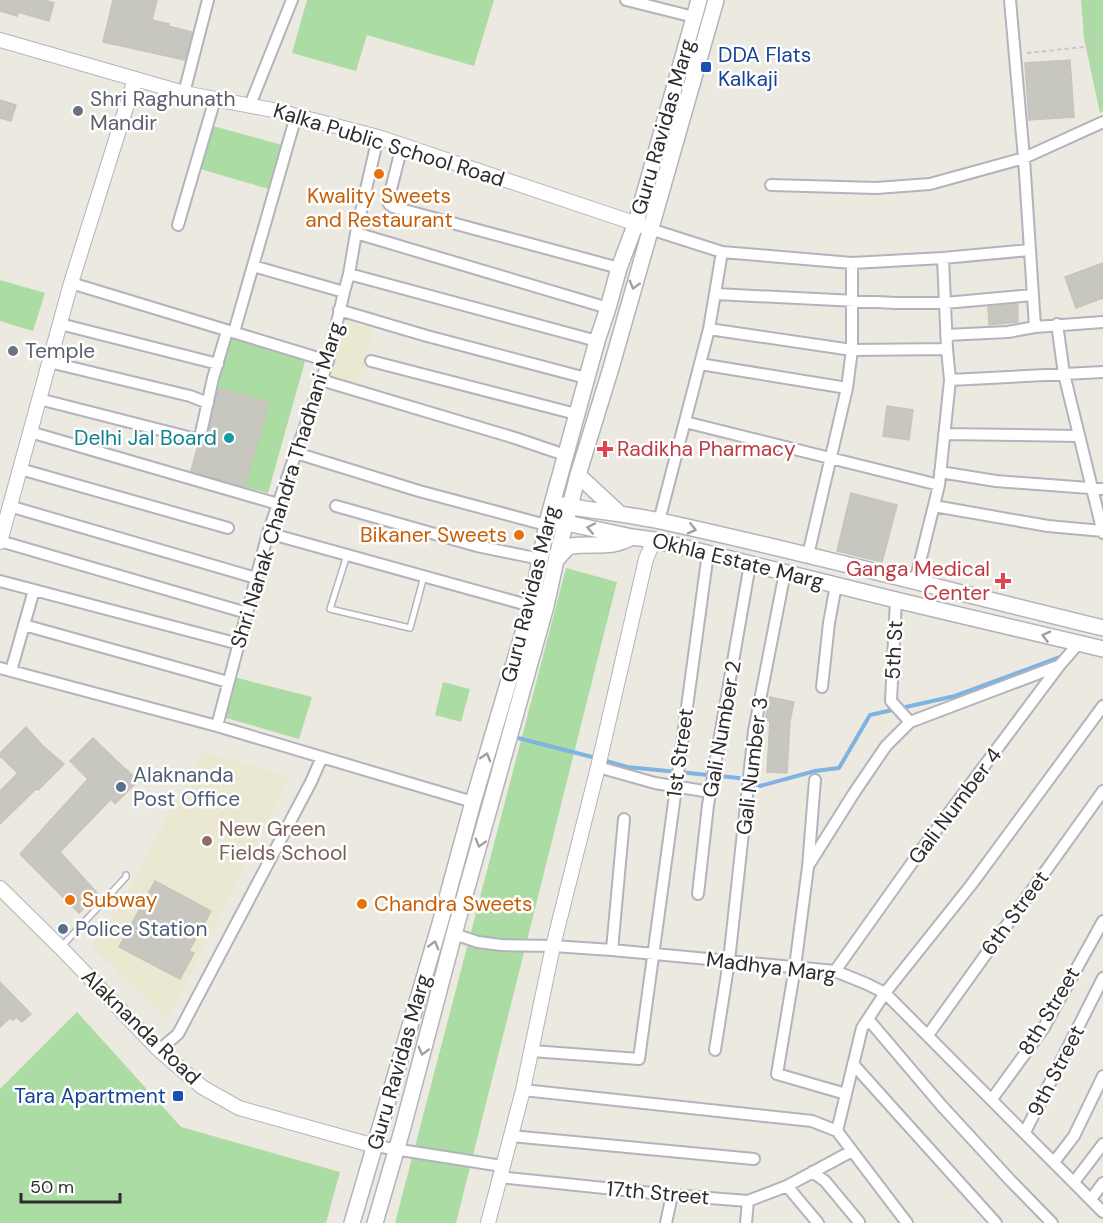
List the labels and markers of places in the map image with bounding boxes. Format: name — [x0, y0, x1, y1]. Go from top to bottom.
place label: DDA Flats Kalkaji — [718, 41, 811, 93]
marker: DDA Flats Kalkaji — [699, 60, 713, 74]
place label: Shri Raghunath Mandir — [90, 85, 236, 137]
marker: Shri Raghunath Mandir — [71, 104, 85, 118]
marker: Kwality Sweets and Restaurant — [372, 167, 386, 181]
place label: Kwality Sweets and Restaurant — [305, 182, 453, 234]
place label: Temple — [25, 337, 95, 365]
marker: Temple — [6, 344, 20, 358]
place label: Delhi Jal Board — [74, 424, 217, 452]
marker: Delhi Jal Board — [222, 431, 236, 445]
place label: Radikha Pharmacy — [617, 435, 796, 463]
marker: Radikha Pharmacy — [598, 442, 612, 456]
place label: Bikaner Sweets — [360, 521, 507, 549]
marker: Bikaner Sweets — [512, 528, 526, 542]
place label: Ganga Medical Center — [846, 555, 990, 607]
marker: Ganga Medical Center — [994, 572, 1012, 590]
place label: Alaknanda Post Office — [133, 761, 240, 813]
marker: Alaknanda Post Office — [114, 780, 128, 794]
place label: New Green Fields School — [219, 815, 347, 867]
marker: New Green Fields School — [200, 834, 214, 848]
place label: Subway — [82, 886, 158, 914]
place label: Chandra Sweets — [374, 890, 533, 918]
marker: Subway — [63, 893, 77, 907]
marker: Chandra Sweets — [355, 897, 369, 911]
place label: Police Station — [75, 915, 208, 943]
marker: Police Station — [56, 922, 70, 936]
place label: Tara Apartment — [14, 1082, 166, 1110]
marker: Tara Apartment — [171, 1089, 185, 1103]

